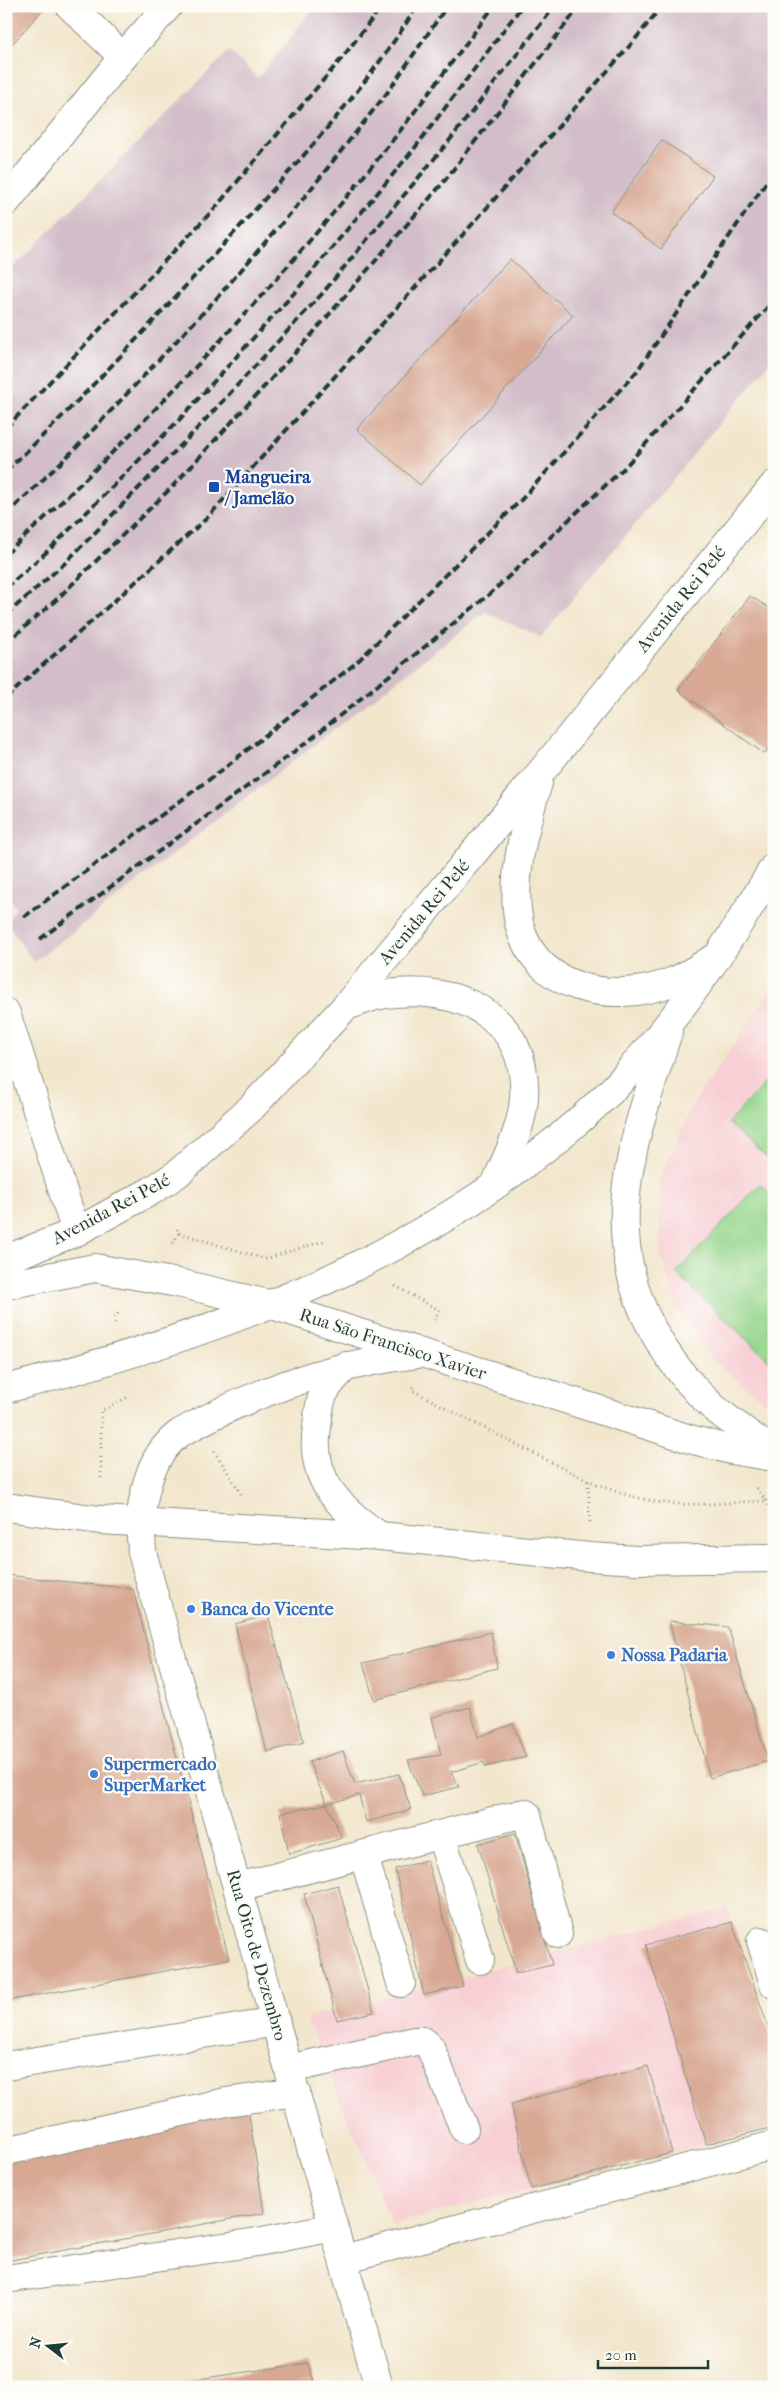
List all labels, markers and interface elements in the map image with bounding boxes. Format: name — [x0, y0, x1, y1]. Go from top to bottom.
place label: Mangueira / Jamelão — [224, 467, 311, 509]
marker: Mangueira / Jamelão — [207, 480, 221, 494]
street label: Avenida Rei Pelé — [632, 542, 731, 657]
street label: Avenida Rei Pelé — [374, 856, 474, 970]
street label: Avenida Rei Pelé — [48, 1170, 174, 1250]
street label: Rua São Francisco Xavier — [297, 1304, 489, 1385]
place label: Banca do Vicente — [201, 1599, 334, 1620]
marker: Banca do Vicente — [185, 1603, 197, 1615]
place label: Nossa Padaria — [621, 1645, 728, 1666]
marker: Nossa Padaria — [605, 1649, 617, 1661]
place label: Supermercado SuperMarket — [104, 1754, 216, 1796]
marker: Supermercado SuperMarket — [88, 1768, 100, 1780]
street label: Rua Oito de Dezembro — [222, 1867, 291, 2043]
north arrow — [22, 2320, 72, 2370]
text: N — [26, 2335, 46, 2350]
scale bar — [598, 2338, 708, 2370]
text: 20 m — [605, 2346, 637, 2364]

